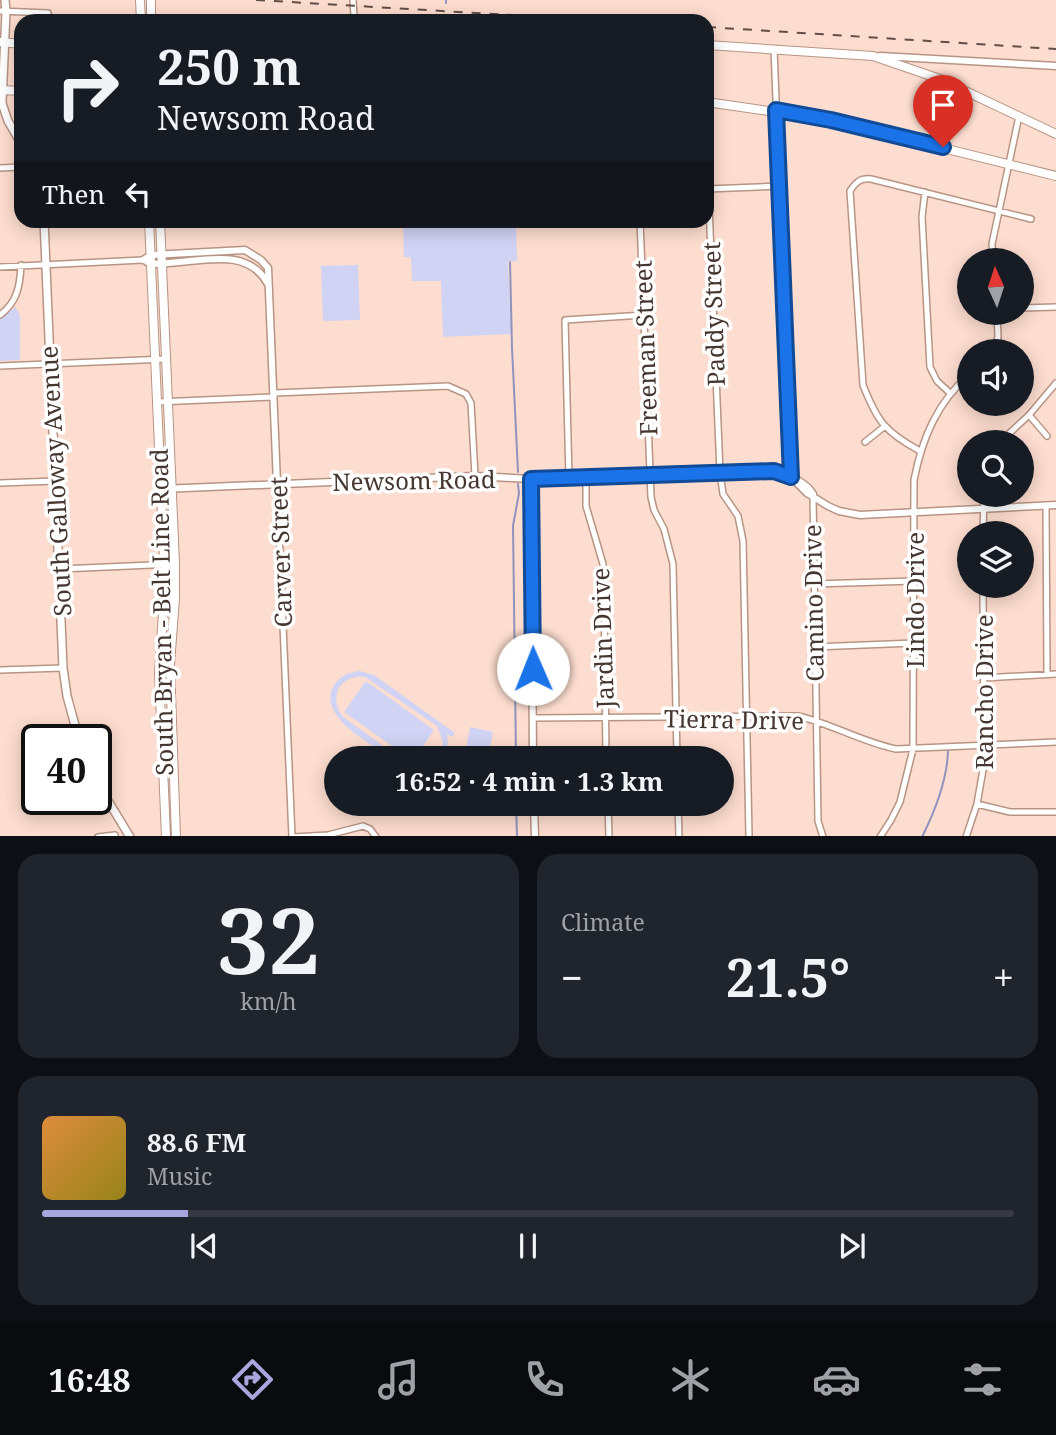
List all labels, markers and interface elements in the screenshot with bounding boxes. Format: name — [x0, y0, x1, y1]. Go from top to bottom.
text: 250 m — [157, 33, 301, 99]
icon: right — [42, 42, 133, 133]
pin — [913, 75, 973, 147]
icon: arrive — [924, 86, 962, 124]
text: Newsom Road — [157, 96, 375, 139]
icon: left — [119, 175, 157, 213]
text: Then — [42, 176, 105, 212]
street label: Paddy Street — [694, 241, 732, 387]
north arrow — [957, 248, 1034, 326]
map controls — [957, 248, 1034, 598]
street label: Freeman Street — [625, 259, 665, 437]
button: sound — [957, 339, 1034, 416]
street label: South Galloway Avenue — [31, 345, 79, 617]
button: search — [957, 430, 1034, 507]
street label: South Bryan - Belt Line Road — [142, 448, 180, 776]
street label: Newsom Road — [332, 462, 496, 498]
street label: Carver Street — [261, 476, 299, 628]
button: layers — [957, 521, 1034, 598]
street label: Camino Drive — [795, 524, 831, 682]
street label: Lindo Drive — [898, 532, 931, 668]
street label: Jardin Drive — [583, 567, 621, 710]
street label: Rancho Drive — [967, 614, 1000, 770]
position arrow — [496, 632, 570, 706]
street label: Tierra Drive — [664, 701, 804, 737]
speed limit sign: 40 — [21, 724, 112, 815]
text: 16:52 · 4 min · 1.3 km — [395, 763, 663, 799]
text: 32 — [217, 877, 320, 1001]
text: Climate — [561, 906, 645, 938]
text: 21.5° — [726, 941, 850, 1012]
text: − — [561, 951, 583, 1003]
text: + — [993, 951, 1014, 1003]
text: km/h — [240, 985, 297, 1017]
text: 88.6 FM — [147, 1124, 246, 1160]
text: Music — [147, 1160, 212, 1192]
icon: previous — [185, 1227, 223, 1265]
icon: pause — [509, 1227, 547, 1265]
icon: next — [833, 1227, 871, 1265]
icon: directions — [228, 1355, 277, 1404]
icon: music — [374, 1355, 423, 1404]
icon: phone — [520, 1355, 569, 1404]
icon: climate — [666, 1355, 715, 1404]
icon: car — [812, 1355, 861, 1404]
icon: filters — [958, 1355, 1007, 1404]
text: 16:48 — [49, 1358, 131, 1401]

